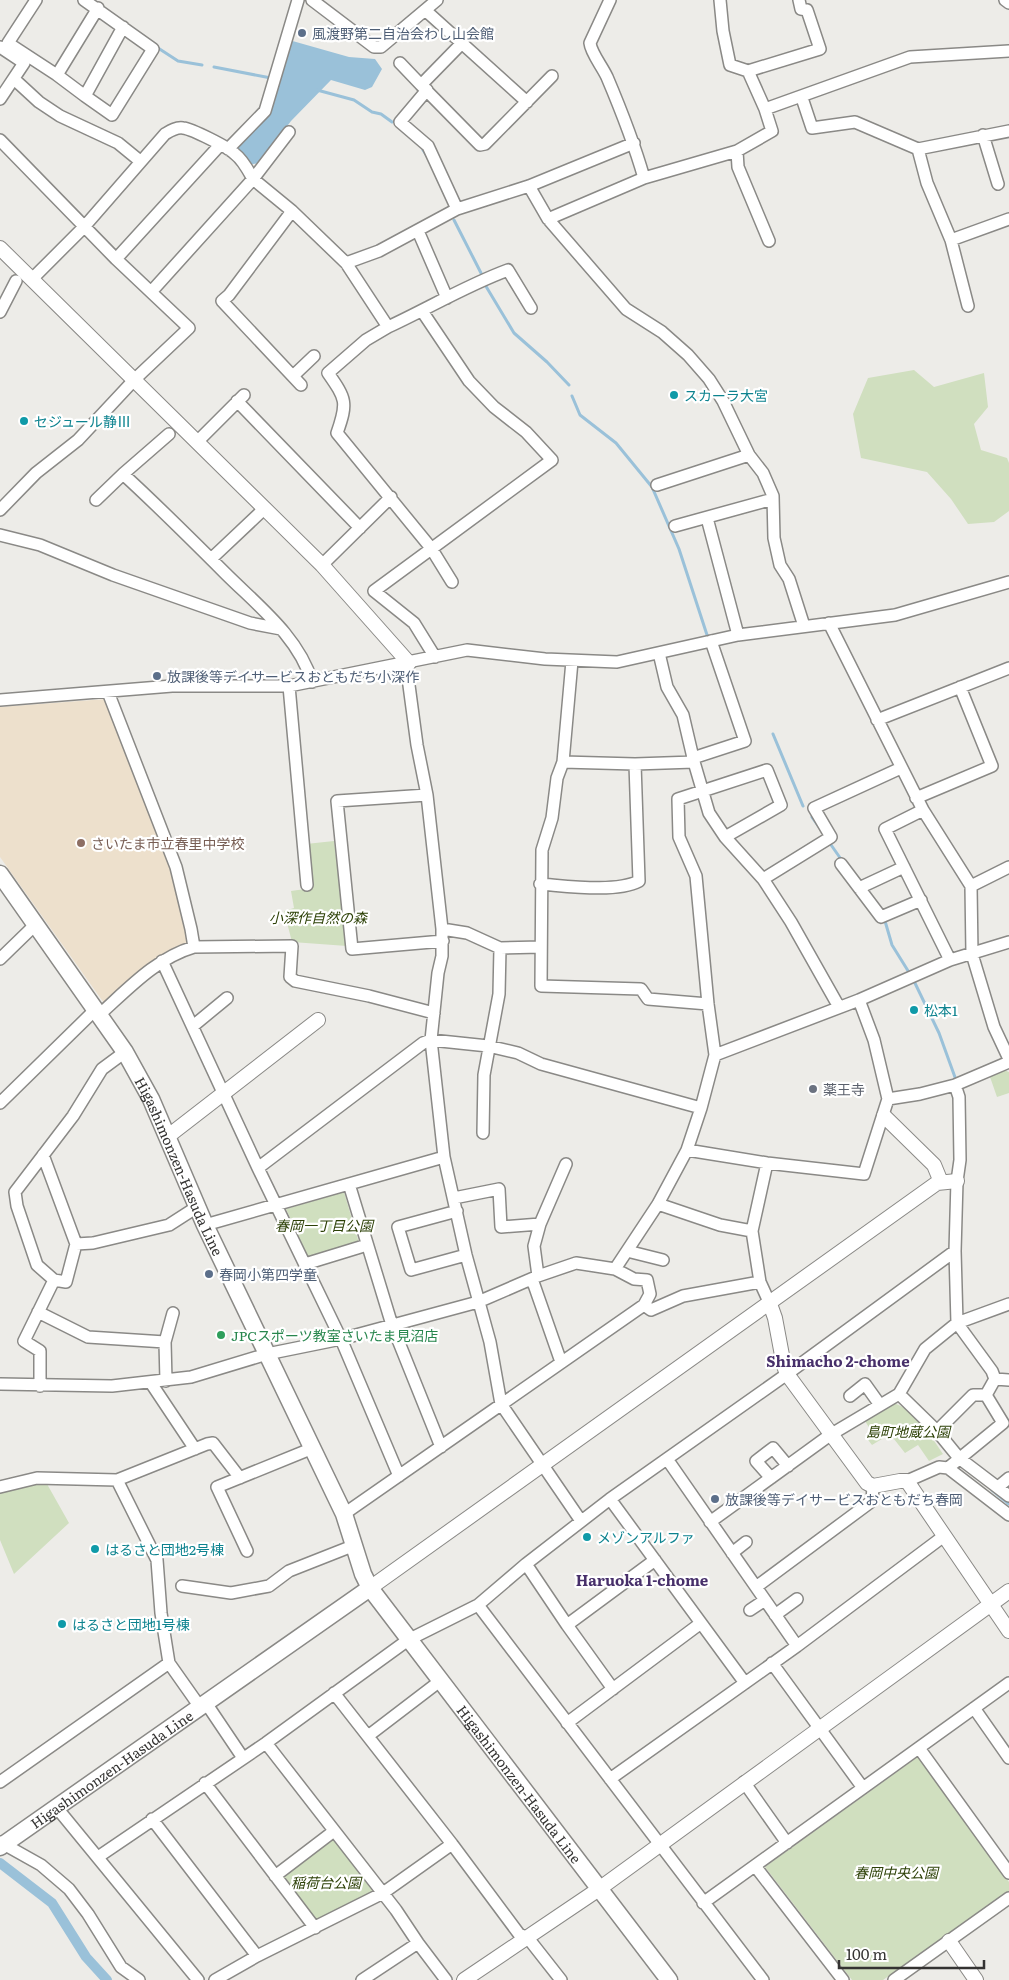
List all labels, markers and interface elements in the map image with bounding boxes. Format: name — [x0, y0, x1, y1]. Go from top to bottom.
place label: 風渡野第二自治会わし山会館 — [312, 23, 494, 43]
marker: 風渡野第二自治会わし山会館 — [296, 27, 308, 39]
place label: スカーラ大宮 — [684, 385, 768, 405]
marker: スカーラ大宮 — [668, 389, 680, 401]
place label: セジュール静Ⅲ — [34, 411, 131, 431]
marker: セジュール静Ⅲ — [18, 415, 30, 427]
place label: 放課後等デイサービスおともだち小深作 — [167, 666, 419, 686]
marker: 放課後等デイサービスおともだち小深作 — [151, 670, 163, 682]
place label: さいたま市立春里中学校 — [91, 833, 245, 853]
marker: さいたま市立春里中学校 — [75, 837, 87, 849]
park label: 小深作自然の森 — [269, 907, 369, 927]
place label: 松本1 — [924, 1000, 958, 1020]
marker: 松本1 — [908, 1004, 920, 1016]
street label: Higashimonzen-Hasuda Line — [130, 1073, 228, 1259]
place label: 薬王寺 — [823, 1079, 865, 1099]
marker: 薬王寺 — [807, 1083, 819, 1095]
park label: 春岡一丁目公園 — [275, 1215, 375, 1235]
place label: 春岡小第四学童 — [219, 1264, 317, 1284]
marker: 春岡小第四学童 — [203, 1268, 215, 1280]
place label: JPCスポーツ教室さいたま見沼店 — [231, 1325, 438, 1345]
marker: JPCスポーツ教室さいたま見沼店 — [215, 1329, 227, 1341]
district label: Shimacho 2-chome — [766, 1349, 910, 1372]
park label: 島町地蔵公園 — [866, 1421, 952, 1441]
place label: 放課後等デイサービスおともだち春岡 — [725, 1489, 963, 1509]
marker: 放課後等デイサービスおともだち春岡 — [709, 1493, 721, 1505]
place label: メゾンアルファ — [597, 1527, 695, 1547]
marker: メゾンアルファ — [581, 1531, 593, 1543]
place label: はるさと団地2号棟 — [105, 1539, 224, 1559]
marker: はるさと団地2号棟 — [89, 1543, 101, 1555]
district label: Haruoka 1-chome — [576, 1568, 709, 1591]
place label: はるさと団地1号棟 — [72, 1614, 190, 1634]
marker: はるさと団地1号棟 — [56, 1618, 68, 1630]
street label: Higashimonzen-Hasuda Line — [453, 1701, 586, 1867]
street label: Higashimonzen-Hasuda Line — [26, 1705, 197, 1833]
park label: 春岡中央公園 — [854, 1862, 940, 1882]
park label: 稲荷台公園 — [291, 1872, 363, 1892]
scale bar — [839, 1938, 984, 1970]
text: 100 m — [846, 1942, 887, 1965]

